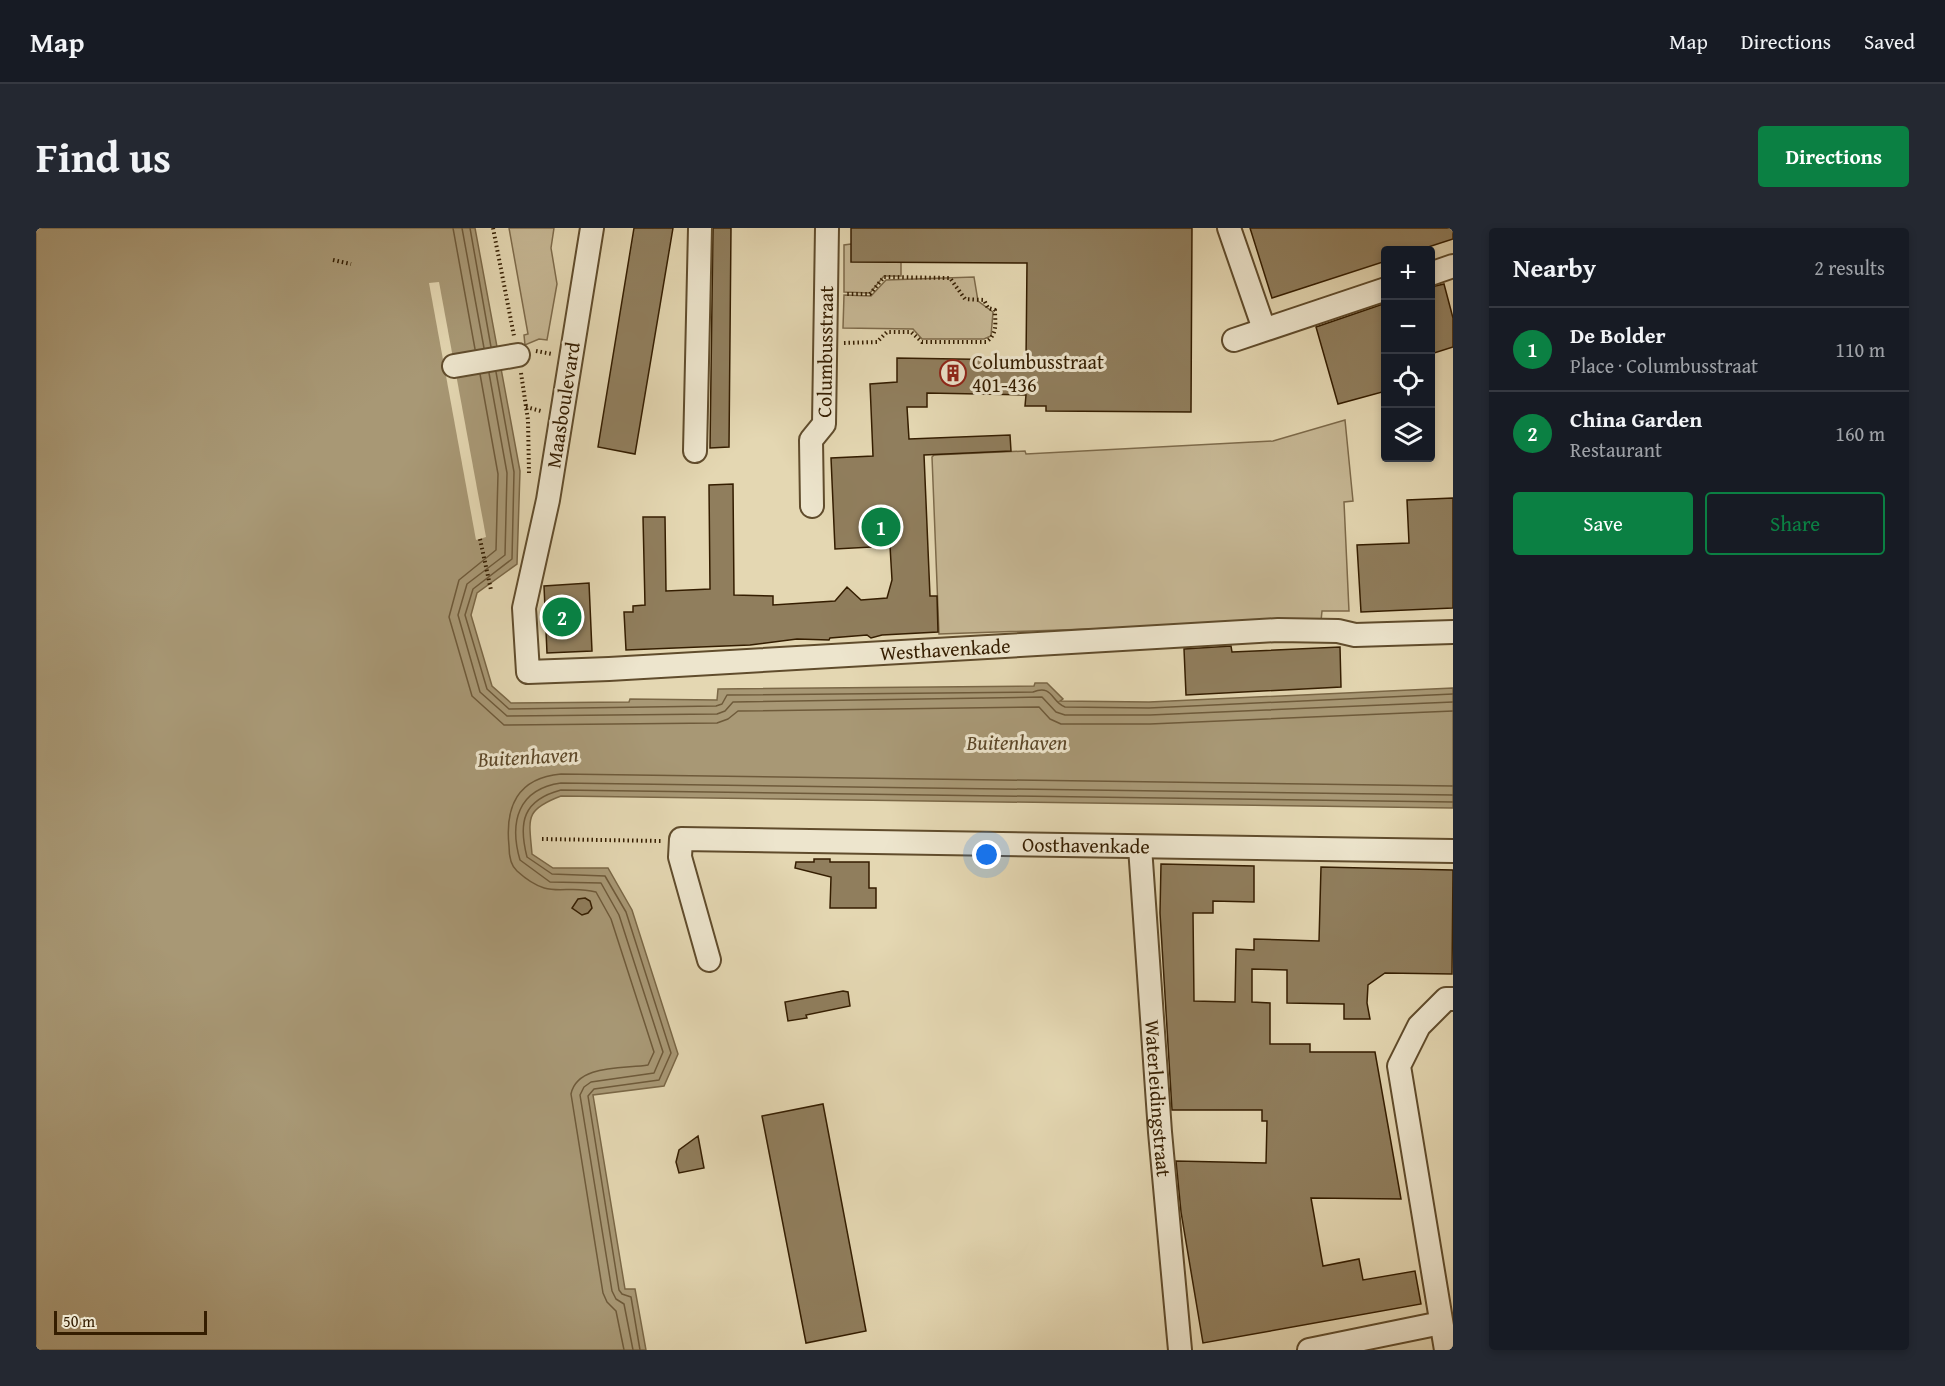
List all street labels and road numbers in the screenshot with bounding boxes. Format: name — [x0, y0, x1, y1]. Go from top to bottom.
street label: Columbusstraat — [809, 285, 840, 418]
street label: Maasboulevard — [538, 339, 587, 470]
street label: Westhavenkade — [879, 631, 1011, 667]
street label: Oosthavenkade — [1022, 829, 1150, 860]
street label: Waterleidingstraat — [1138, 1019, 1179, 1178]

